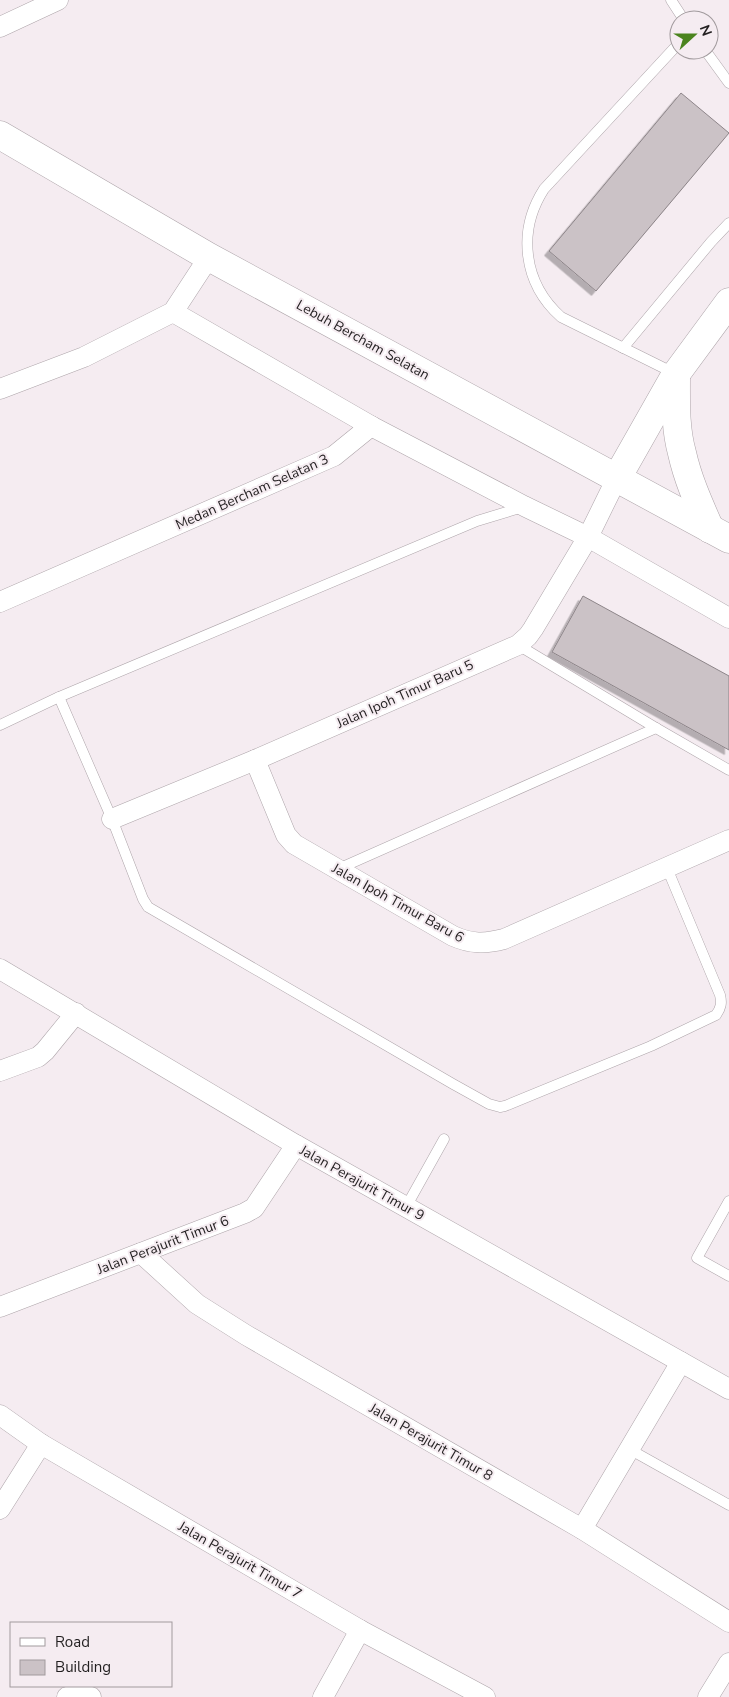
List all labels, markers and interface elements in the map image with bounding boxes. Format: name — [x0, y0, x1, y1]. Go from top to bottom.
north arrow — [669, 10, 719, 60]
text: N — [695, 22, 716, 39]
street label: Lebuh Bercham Selatan — [293, 295, 433, 385]
street label: Medan Bercham Selatan 3 — [172, 450, 332, 534]
street label: Jalan Ipoh Timur Baru 5 — [333, 655, 476, 733]
street label: Jalan Ipoh Timur Baru 6 — [328, 858, 467, 947]
street label: Jalan Perajurit Timur 9 — [295, 1140, 428, 1225]
street label: Jalan Perajurit Timur 6 — [93, 1211, 232, 1279]
street label: Jalan Perajurit Timur 8 — [365, 1398, 496, 1485]
street label: Jalan Perajurit Timur 7 — [174, 1516, 305, 1603]
legend — [10, 1622, 172, 1687]
text: Road — [55, 1632, 90, 1652]
text: Building — [55, 1657, 111, 1677]

